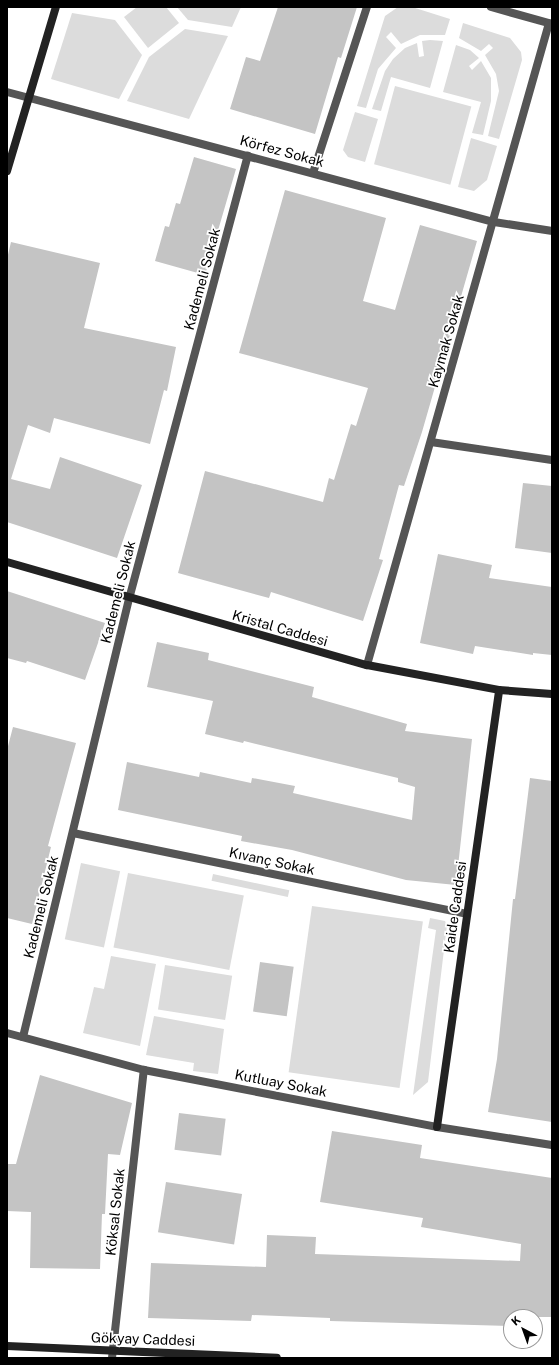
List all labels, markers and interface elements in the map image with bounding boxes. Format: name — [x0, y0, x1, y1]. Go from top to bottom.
street label: Körfez Sokak — [238, 132, 326, 170]
street label: Kademeli Sokak — [180, 226, 224, 332]
street label: Kaymak Sokak — [425, 293, 467, 389]
street label: Kademeli Sokak — [97, 539, 139, 645]
street label: Kristal Caddesi — [230, 606, 330, 650]
street label: Kıvanç Sokak — [228, 844, 316, 878]
street label: Kademeli Sokak — [20, 854, 62, 960]
street label: Kaide Caddesi — [440, 860, 470, 954]
street label: Kutluay Sokak — [233, 1066, 329, 1100]
street label: Köksal Sokak — [102, 1167, 128, 1257]
north arrow — [503, 1309, 543, 1349]
text: K — [509, 1314, 523, 1328]
street label: Gökyay Caddesi — [91, 1329, 195, 1349]

